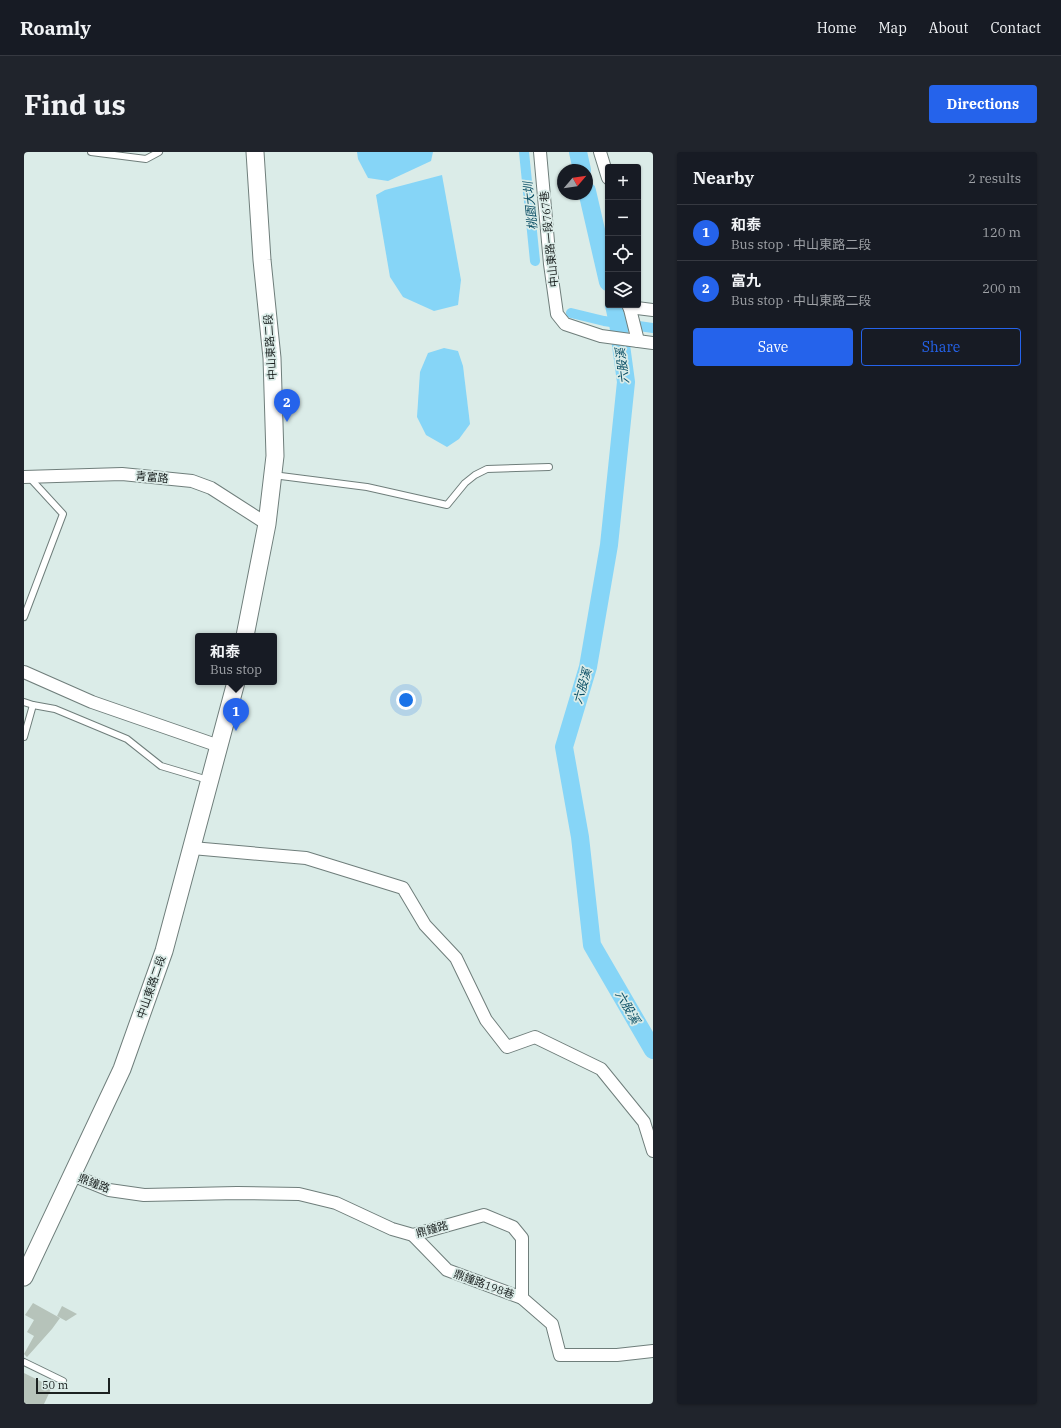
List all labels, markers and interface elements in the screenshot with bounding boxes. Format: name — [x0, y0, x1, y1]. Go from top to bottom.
text: Roamly — [20, 16, 91, 40]
text: Home — [817, 19, 856, 37]
text: Map — [878, 19, 907, 37]
text: About — [929, 19, 968, 37]
text: Contact — [990, 19, 1041, 37]
button: Directions — [929, 85, 1037, 123]
text: Find us — [24, 86, 126, 123]
north arrow — [557, 164, 593, 200]
map controls — [605, 164, 641, 308]
button: + — [605, 164, 641, 200]
text: Nearby — [693, 167, 754, 189]
text: 2 results — [968, 170, 1021, 187]
water label: 桃園大圳 — [520, 179, 540, 231]
street label: 中山東路一段767巷 — [537, 190, 561, 288]
button: − — [605, 200, 641, 236]
text: 和泰 — [731, 215, 761, 234]
text: 1 — [702, 224, 710, 241]
text: 120 m — [982, 224, 1021, 241]
button: locate — [605, 236, 641, 272]
text: Bus stop · 中山東路二段 — [731, 236, 871, 253]
text: 富九 — [731, 271, 761, 290]
button: layers — [605, 272, 641, 308]
text: 2 — [702, 280, 710, 297]
text: 200 m — [982, 280, 1021, 297]
text: Bus stop · 中山東路二段 — [731, 292, 871, 309]
street label: 中山東路二段 — [261, 314, 279, 380]
button: Save — [693, 328, 853, 366]
button: Share — [861, 328, 1021, 366]
water label: 六股溪 — [612, 345, 632, 385]
pin: 2 — [274, 389, 300, 422]
street label: 青富路 — [135, 469, 169, 485]
popup — [195, 633, 277, 685]
text: 和泰 — [210, 642, 240, 661]
text: Bus stop — [210, 661, 262, 678]
water label: 六股溪 — [570, 665, 595, 705]
your location — [396, 690, 416, 710]
pin: 1 — [223, 698, 249, 731]
street label: 中山東路二段 — [134, 954, 168, 1020]
water label: 六股溪 — [613, 988, 644, 1028]
street label: 鼎鐘路 — [76, 1171, 112, 1195]
street label: 鼎鐘路 — [414, 1218, 450, 1240]
street label: 鼎鐘路198巷 — [452, 1267, 516, 1301]
scale bar — [36, 1376, 110, 1395]
text: 50 m — [42, 1378, 68, 1392]

